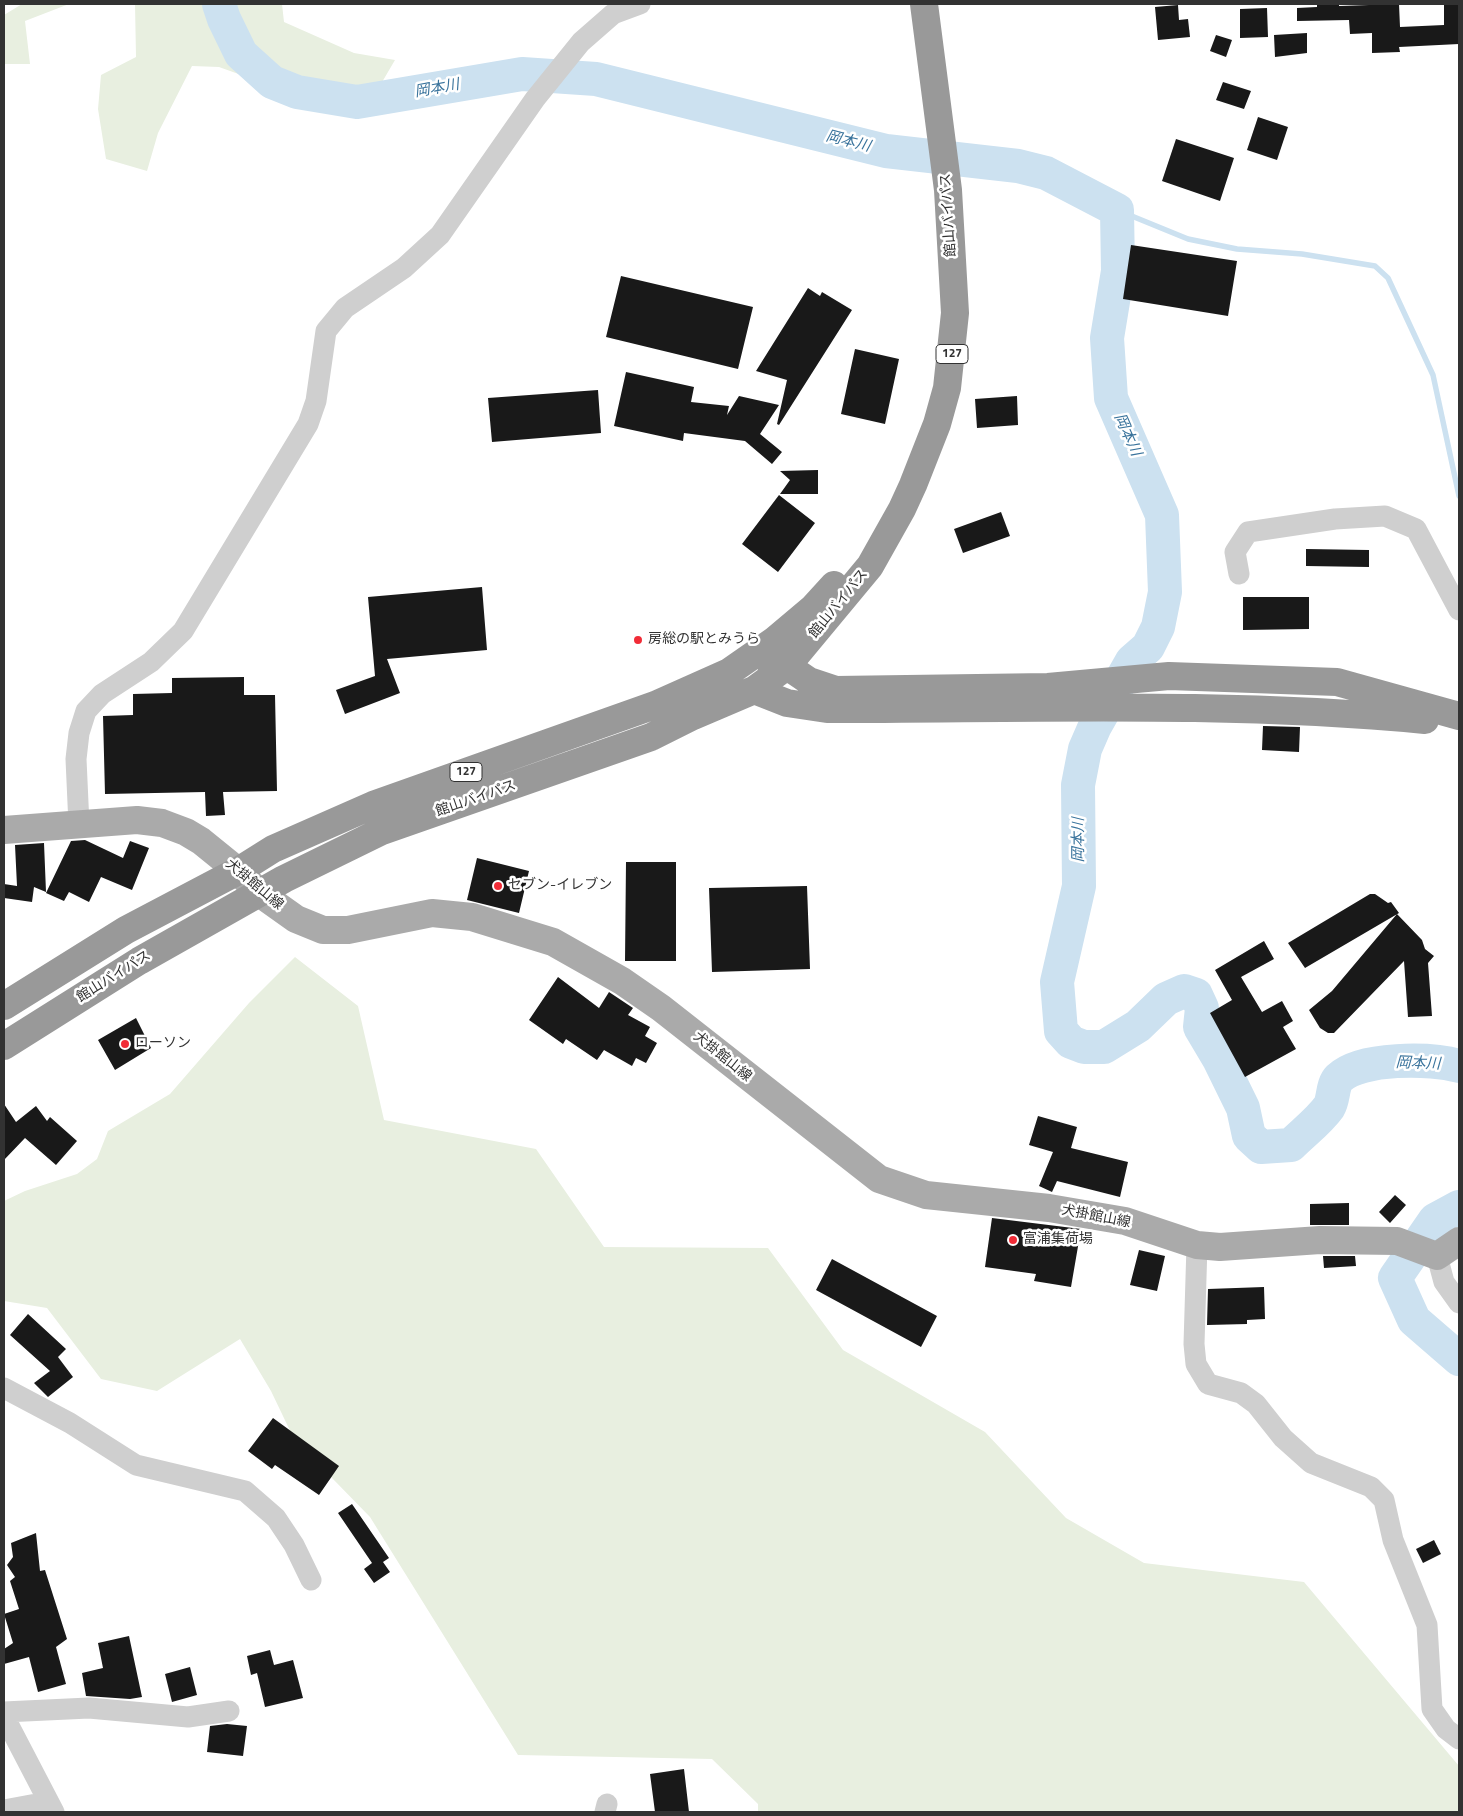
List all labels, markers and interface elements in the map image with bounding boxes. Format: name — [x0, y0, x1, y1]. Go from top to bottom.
water label: 岡本川 — [413, 76, 461, 102]
water label: 岡本川 — [824, 128, 872, 156]
street label: 館山バイパス — [938, 173, 960, 257]
road number: 127 — [936, 344, 968, 364]
water label: 岡本川 — [1110, 411, 1144, 459]
street label: 館山バイパス — [806, 566, 872, 642]
place label: 房総の駅とみうら — [648, 632, 760, 648]
marker: 房総の駅とみうら — [632, 634, 644, 646]
road number: 127 — [450, 762, 482, 782]
street label: 館山バイパス — [434, 777, 518, 821]
water label: 岡本川 — [1070, 818, 1088, 862]
street label: 犬掛館山線 — [222, 856, 286, 914]
place label: セブン-イレブン — [508, 878, 612, 894]
marker: セブン-イレブン — [492, 880, 504, 892]
street label: 館山バイパス — [74, 948, 154, 1006]
street label: 犬掛館山線 — [690, 1028, 754, 1086]
place label: ローソン — [135, 1036, 191, 1052]
marker: ローソン — [119, 1038, 131, 1050]
water label: 岡本川 — [1395, 1054, 1441, 1074]
street label: 犬掛館山線 — [1060, 1202, 1132, 1232]
place label: 富浦集荷場 — [1023, 1232, 1093, 1248]
marker: 富浦集荷場 — [1007, 1234, 1019, 1246]

